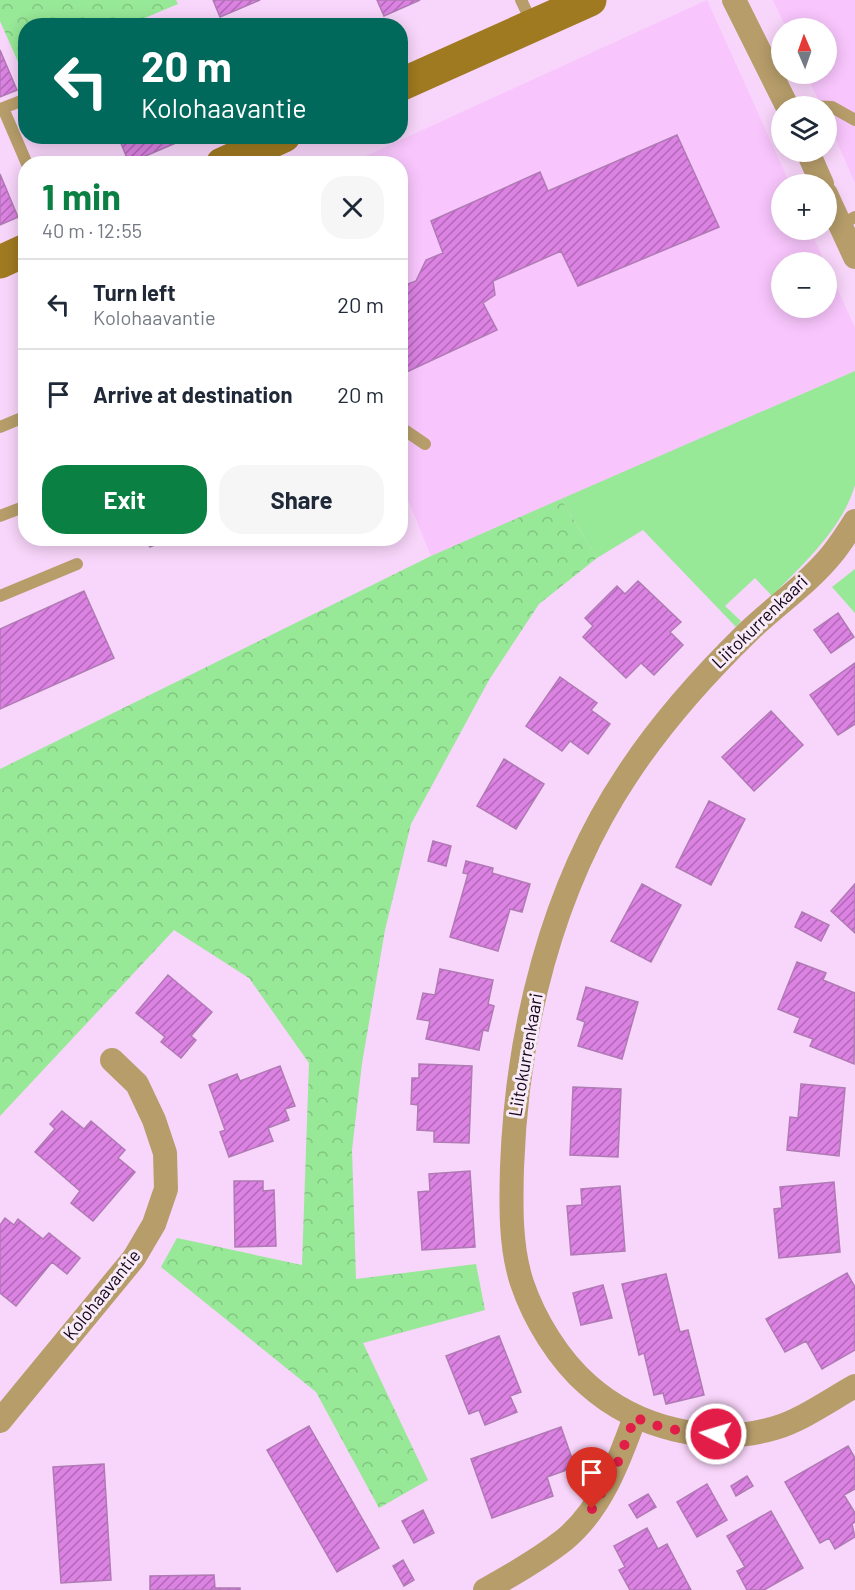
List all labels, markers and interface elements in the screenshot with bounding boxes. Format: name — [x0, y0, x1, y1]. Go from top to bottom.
north arrow — [771, 18, 837, 84]
map controls — [771, 18, 837, 318]
text: 20 m — [141, 40, 232, 90]
icon: left — [42, 42, 120, 120]
text: Kolohaavantie — [141, 91, 307, 123]
button: layers — [771, 96, 837, 162]
text: 1 min — [42, 174, 121, 217]
button: + — [771, 174, 837, 240]
button: close — [321, 176, 384, 239]
text: 40 m · 12:55 — [42, 218, 142, 242]
button: − — [771, 252, 837, 318]
text: Turn left — [93, 279, 176, 305]
icon: left — [42, 288, 75, 321]
text: 20 m — [337, 291, 384, 317]
text: Kolohaavantie — [93, 305, 216, 329]
icon: arrive — [42, 378, 75, 411]
text: Arrive at destination — [93, 381, 292, 407]
text: 20 m — [337, 381, 384, 407]
button: Exit — [42, 465, 207, 534]
button: Share — [219, 465, 384, 534]
street label: Liitokurrenkaari — [707, 570, 812, 673]
street label: Liitokurrenkaari — [503, 991, 547, 1118]
street label: Kolohaavantie — [58, 1245, 145, 1344]
position arrow — [684, 1402, 748, 1466]
pin — [566, 1447, 617, 1509]
icon: arrive — [575, 1456, 608, 1489]

